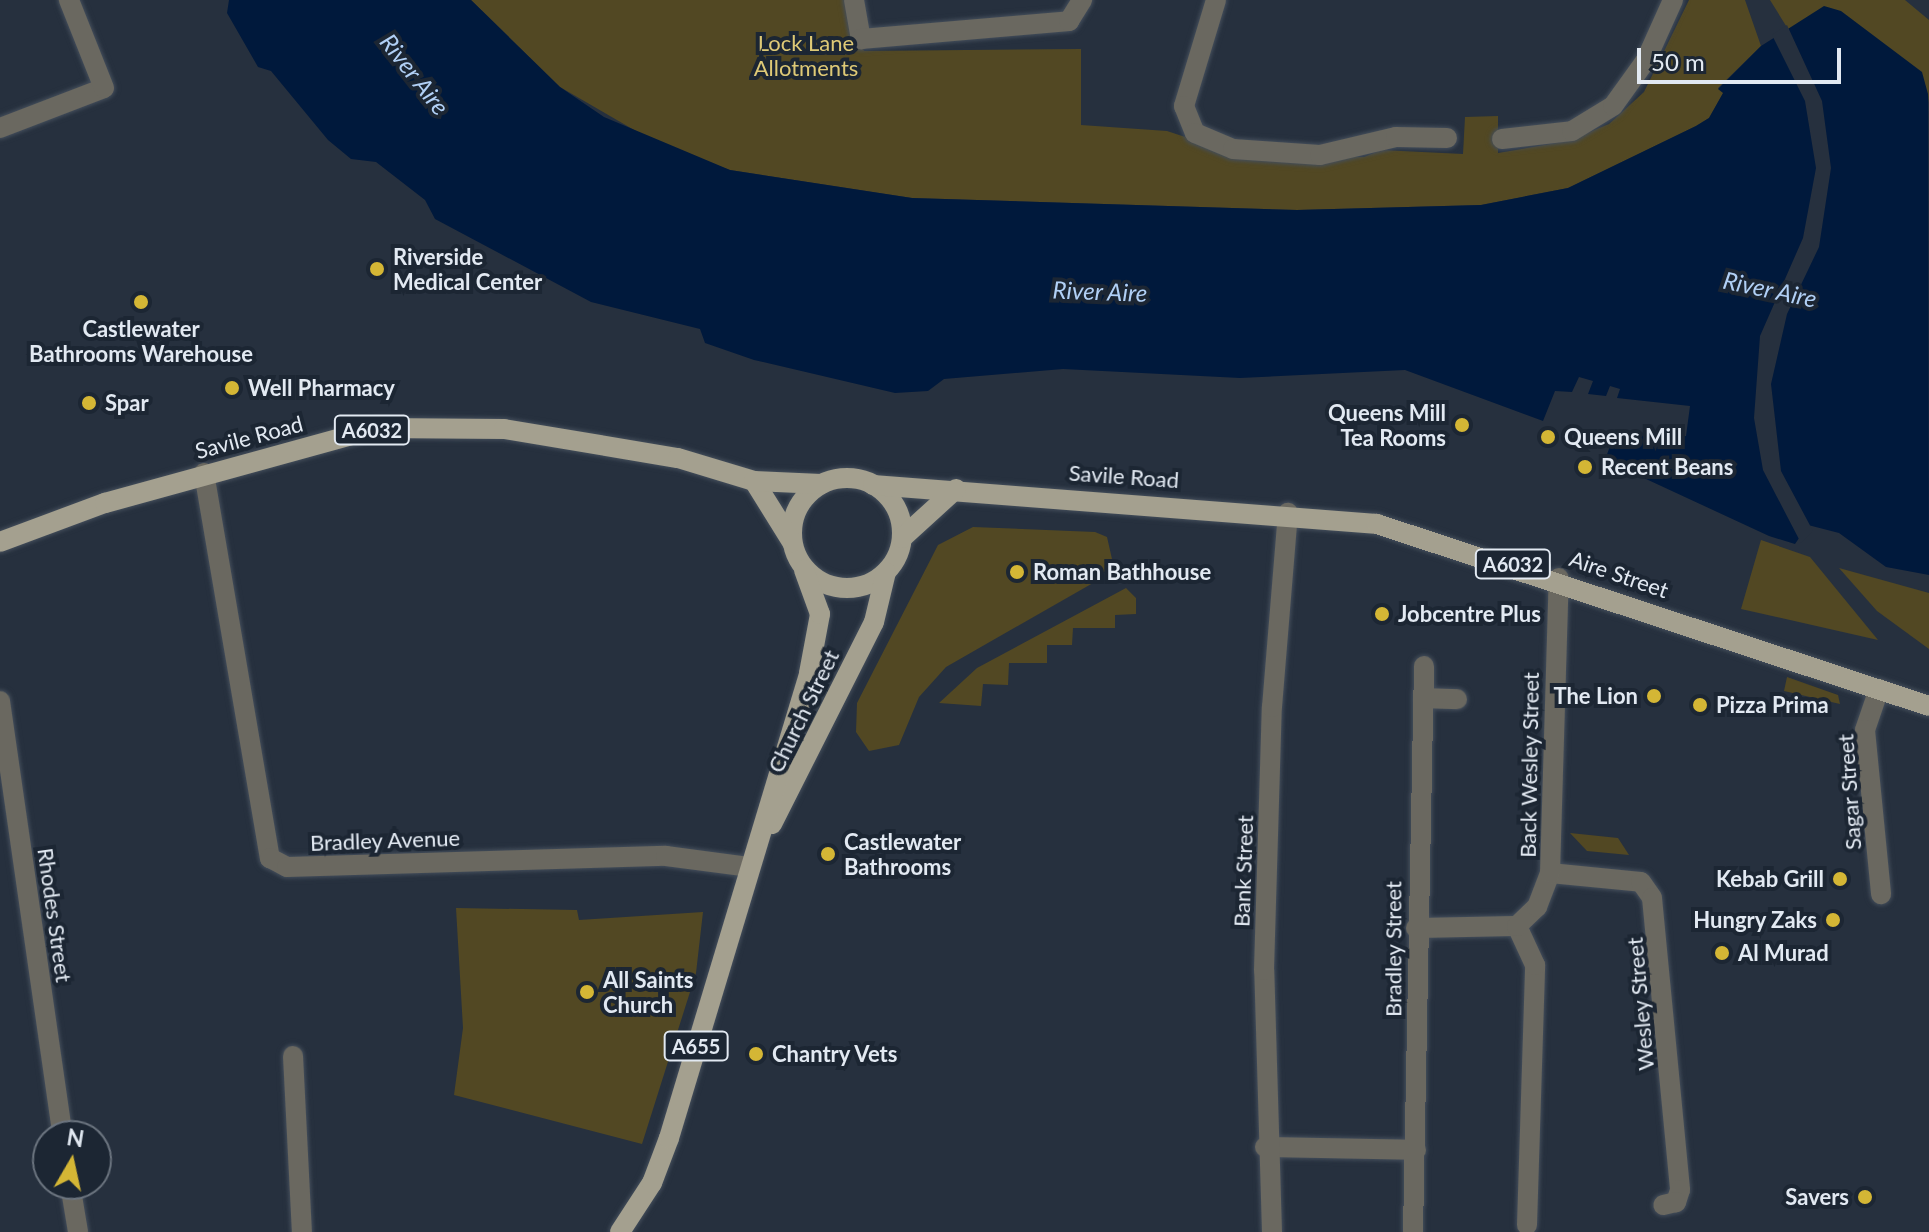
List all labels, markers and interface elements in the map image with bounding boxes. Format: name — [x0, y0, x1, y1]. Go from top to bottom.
water label: River Aire — [374, 27, 456, 121]
park label: Lock Lane Allotments — [754, 29, 858, 80]
scale bar — [1641, 32, 1845, 82]
text: 50 m — [1651, 47, 1705, 76]
place label: Riverside Medical Center — [393, 243, 542, 294]
marker: Riverside Medical Center — [368, 260, 386, 278]
water label: River Aire — [1720, 265, 1820, 313]
water label: River Aire — [1052, 275, 1148, 307]
marker: Castlewater Bathrooms Warehouse — [132, 293, 150, 311]
place label: Castlewater Bathrooms Warehouse — [29, 315, 253, 366]
place label: Well Pharmacy — [248, 375, 395, 401]
marker: Well Pharmacy — [223, 379, 241, 397]
place label: Spar — [105, 390, 149, 416]
marker: Spar — [80, 394, 98, 412]
place label: Queens Mill Tea Rooms — [1328, 399, 1446, 450]
street label: Savile Road — [192, 410, 306, 464]
road number: A6032 — [332, 414, 412, 446]
marker: Queens Mill Tea Rooms — [1453, 416, 1471, 434]
place label: Queens Mill — [1564, 424, 1682, 450]
marker: Queens Mill — [1539, 428, 1557, 446]
place label: Recent Beans — [1601, 454, 1733, 480]
marker: Recent Beans — [1576, 458, 1594, 476]
street label: Savile Road — [1068, 459, 1180, 493]
street label: Aire Street — [1566, 545, 1672, 603]
road number: A6032 — [1473, 548, 1553, 580]
place label: Roman Bathhouse — [1033, 559, 1211, 585]
marker: Roman Bathhouse — [1008, 563, 1026, 581]
place label: Jobcentre Plus — [1398, 601, 1541, 627]
marker: Jobcentre Plus — [1373, 605, 1391, 623]
street label: Church Street — [762, 645, 844, 777]
street label: Back Wesley Street — [1514, 672, 1544, 858]
place label: The Lion — [1553, 683, 1638, 709]
marker: The Lion — [1645, 687, 1663, 705]
place label: Pizza Prima — [1716, 692, 1829, 718]
marker: Pizza Prima — [1691, 696, 1709, 714]
street label: Sagar Street — [1832, 733, 1866, 851]
street label: Bank Street — [1228, 815, 1258, 927]
street label: Bradley Avenue — [309, 824, 461, 856]
place label: Castlewater Bathrooms — [844, 828, 961, 880]
marker: Castlewater Bathrooms — [819, 845, 837, 863]
street label: Rhodes Street — [33, 846, 77, 984]
place label: Kebab Grill — [1716, 866, 1824, 892]
marker: Kebab Grill — [1831, 870, 1849, 888]
street label: Bradley Street — [1380, 881, 1406, 1017]
place label: Hungry Zaks — [1693, 907, 1817, 933]
marker: Hungry Zaks — [1824, 911, 1842, 929]
street label: Wesley Street — [1621, 936, 1659, 1072]
place label: Al Murad — [1738, 940, 1829, 966]
marker: Al Murad — [1713, 944, 1731, 962]
place label: All Saints Church — [603, 966, 693, 1018]
marker: All Saints Church — [578, 983, 596, 1001]
road number: A655 — [662, 1030, 730, 1062]
place label: Chantry Vets — [772, 1041, 899, 1067]
marker: Chantry Vets — [747, 1045, 765, 1063]
north arrow — [32, 1120, 112, 1200]
text: N — [65, 1123, 86, 1152]
place label: Savers — [1785, 1184, 1849, 1210]
marker: Savers — [1856, 1188, 1874, 1206]

